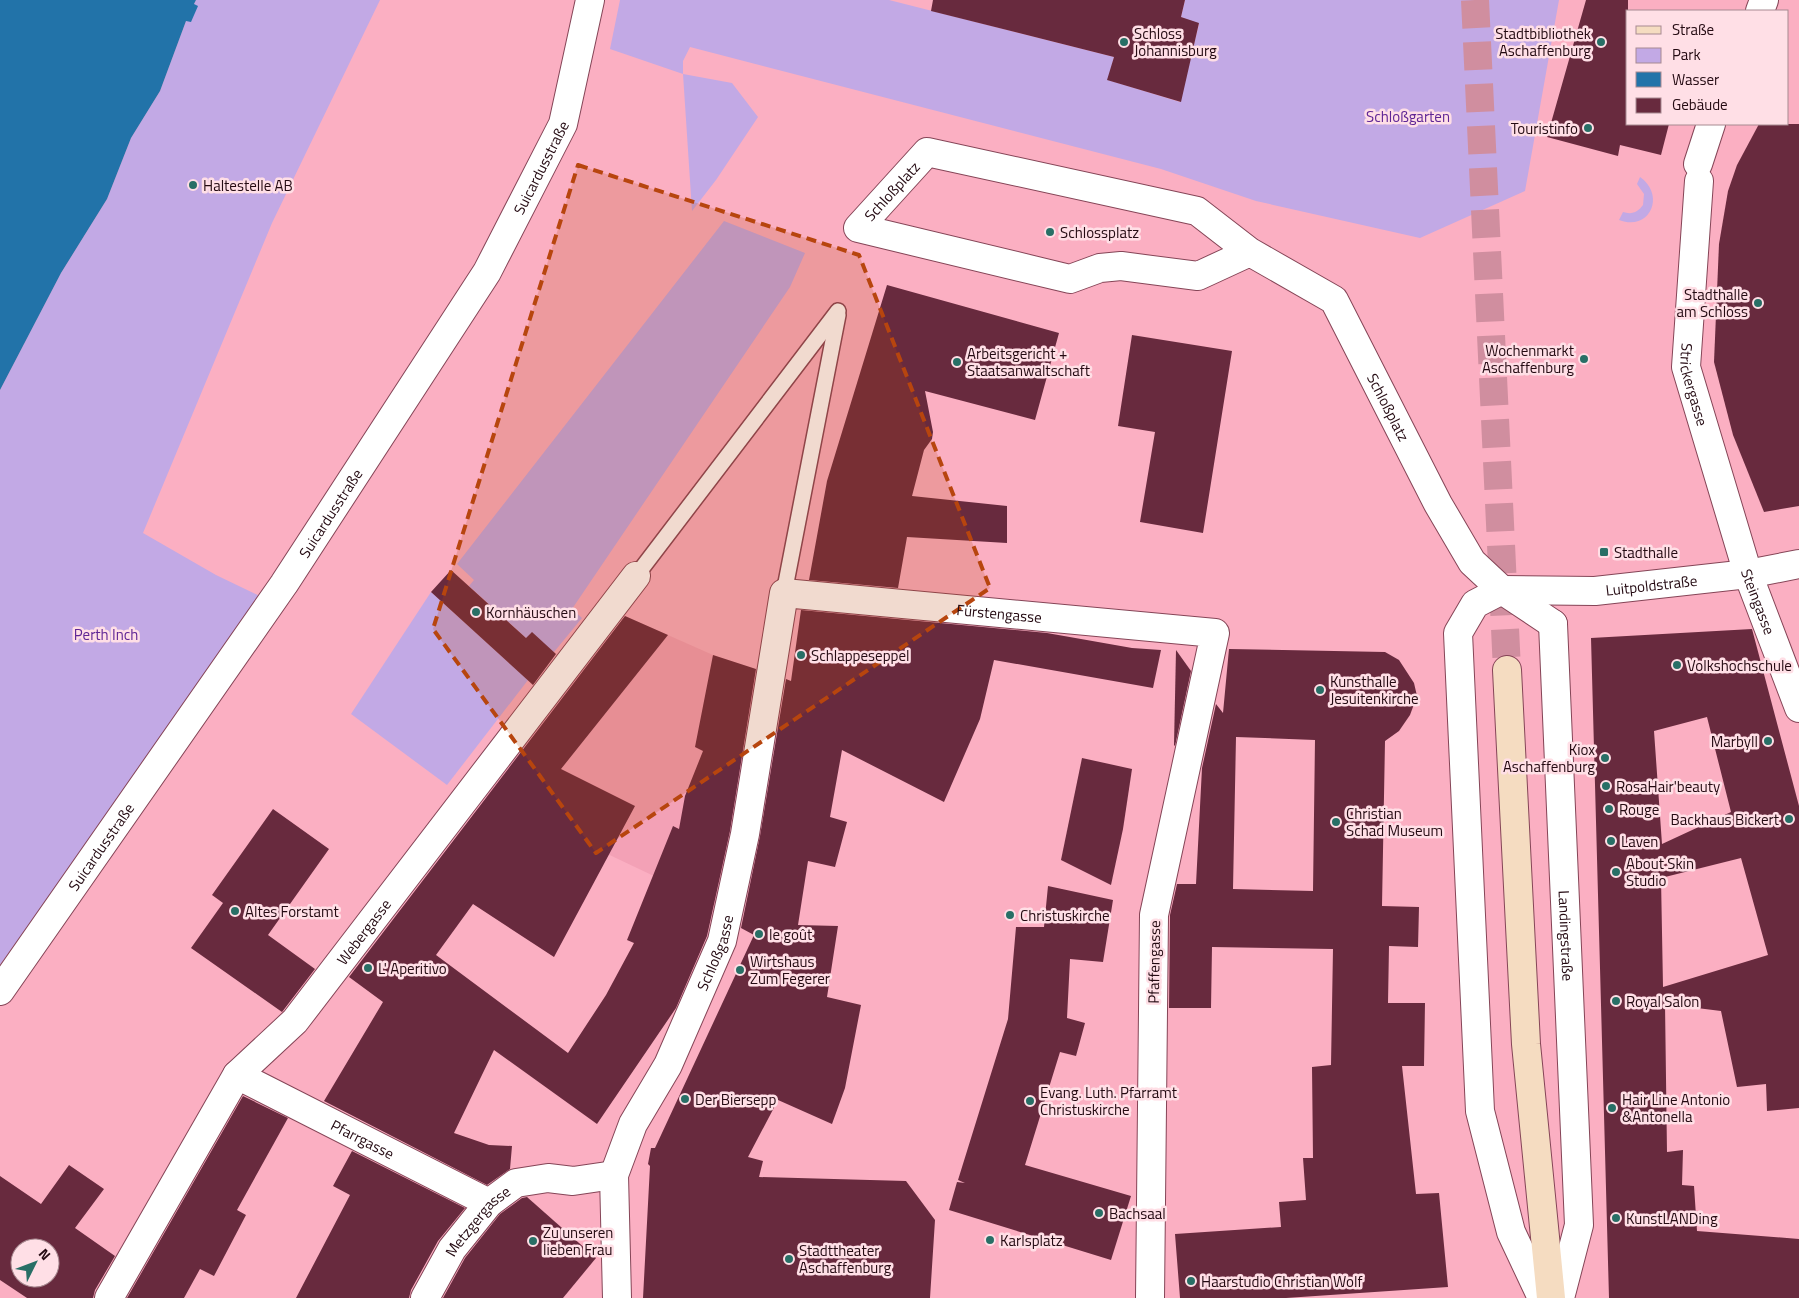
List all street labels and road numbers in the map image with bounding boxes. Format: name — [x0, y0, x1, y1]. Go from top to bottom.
street label: Suicardusstraße — [507, 117, 574, 218]
street label: Schloßplatz — [858, 156, 925, 226]
street label: Strickergasse — [1674, 342, 1714, 429]
street label: Schloßplatz — [1362, 369, 1416, 445]
street label: Suicardusstraße — [293, 464, 368, 562]
street label: Steingasse — [1736, 566, 1781, 638]
street label: Luitpoldstraße — [1604, 568, 1698, 601]
street label: Fürstengasse — [956, 598, 1043, 628]
street label: Suicardusstraße — [62, 798, 139, 895]
street label: Landingstraße — [1553, 890, 1580, 982]
street label: Webergasse — [331, 894, 396, 970]
street label: Schloßgasse — [690, 913, 739, 994]
street label: Pfaffengasse — [1142, 920, 1166, 1004]
street label: Pfarrgasse — [327, 1113, 398, 1165]
street label: Metzgergasse — [439, 1180, 515, 1260]

